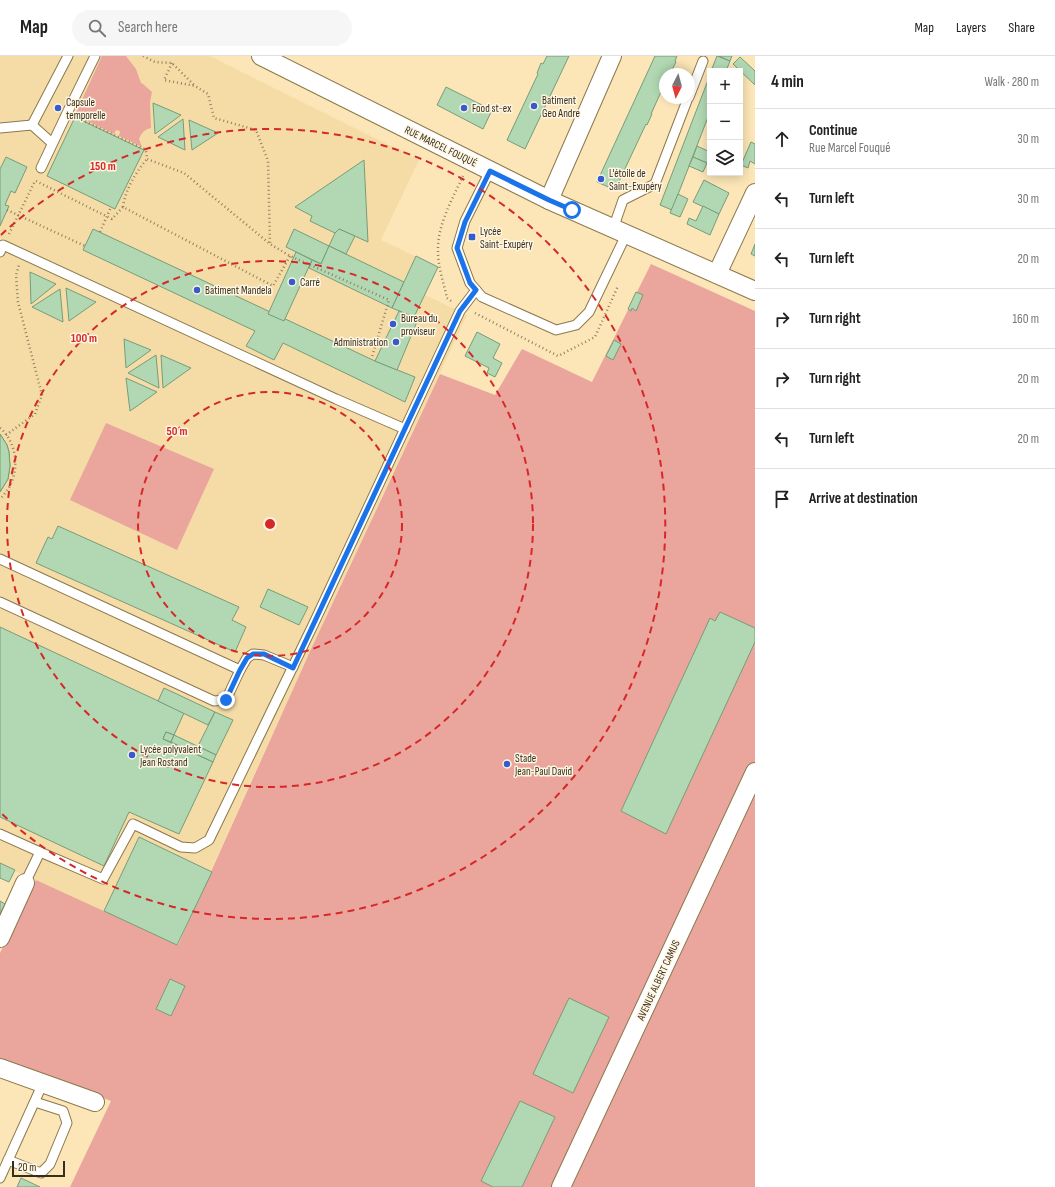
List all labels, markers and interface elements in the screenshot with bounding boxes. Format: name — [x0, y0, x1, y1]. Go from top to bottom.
search box — [72, 10, 352, 46]
text: Map — [20, 16, 48, 39]
icon: search — [86, 17, 108, 39]
text: Search here — [118, 18, 178, 37]
text: Map — [914, 19, 934, 36]
text: Layers — [956, 19, 986, 36]
text: Share — [1008, 19, 1035, 36]
north arrow — [659, 68, 695, 104]
map controls — [707, 68, 743, 176]
button: + — [707, 68, 743, 104]
text: 4 min — [771, 72, 804, 92]
text: Walk · 280 m — [985, 74, 1039, 90]
place label: Batiment Geo Andre — [542, 94, 580, 120]
place label: Capsule temporelle — [66, 96, 106, 122]
marker: Batiment Geo Andre — [529, 101, 539, 111]
place label: Food st-ex — [472, 102, 511, 115]
marker: Capsule temporelle — [53, 103, 63, 113]
marker: Food st-ex — [459, 103, 469, 113]
button: − — [707, 104, 743, 140]
text: Continue — [809, 121, 858, 140]
street label: RUE MARCEL FOUQUÉ — [402, 123, 479, 170]
icon: ahead — [771, 128, 793, 150]
text: 30 m — [1017, 131, 1039, 147]
button: layers — [707, 140, 743, 176]
text: Rue Marcel Fouqué — [809, 140, 890, 156]
text: 150 m — [90, 159, 116, 174]
place label: L'étoile de Saint-Exupéry — [609, 167, 663, 193]
marker: L'étoile de Saint-Exupéry — [596, 174, 606, 184]
icon: left — [771, 188, 793, 210]
text: Turn left — [809, 189, 854, 208]
text: 30 m — [1017, 191, 1039, 207]
route start — [563, 201, 581, 219]
place label: Lycée Saint-Exupéry — [480, 225, 534, 251]
marker: Lycée Saint-Exupéry — [467, 232, 477, 242]
icon: left — [771, 248, 793, 270]
text: Turn left — [809, 249, 854, 268]
text: 20 m — [1017, 251, 1039, 267]
place label: Carré — [300, 276, 320, 289]
marker: Carré — [287, 277, 297, 287]
place label: Batiment Mandela — [205, 284, 272, 297]
marker: Batiment Mandela — [192, 285, 202, 295]
icon: right — [771, 308, 793, 330]
text: Turn right — [809, 309, 861, 328]
text: 160 m — [1013, 311, 1039, 327]
place label: Bureau du proviseur — [401, 312, 438, 338]
marker: Bureau du proviseur — [388, 319, 398, 329]
text: 100 m — [71, 331, 97, 346]
place label: Administration — [333, 336, 388, 349]
marker: Administration — [391, 337, 401, 347]
icon: right — [771, 368, 793, 390]
text: Turn right — [809, 369, 861, 388]
text: 20 m — [1017, 371, 1039, 387]
text: 50 m — [167, 424, 187, 439]
icon: left — [771, 428, 793, 450]
text: Turn left — [809, 429, 854, 448]
text: 20 m — [1017, 431, 1039, 447]
icon: arrive — [771, 488, 793, 510]
text: Arrive at destination — [809, 489, 918, 508]
centre of rings — [263, 517, 277, 531]
route end — [217, 691, 235, 709]
place label: Lycée polyvalent Jean Rostand — [139, 743, 202, 769]
marker: Lycée polyvalent Jean Rostand — [127, 750, 137, 760]
place label: Stade Jean-Paul David — [514, 752, 573, 778]
marker: Stade Jean-Paul David — [502, 759, 512, 769]
street label: AVENUE ALBERT CAMUS — [634, 938, 683, 1023]
scale bar — [12, 1159, 65, 1178]
text: 20 m — [18, 1161, 36, 1174]

